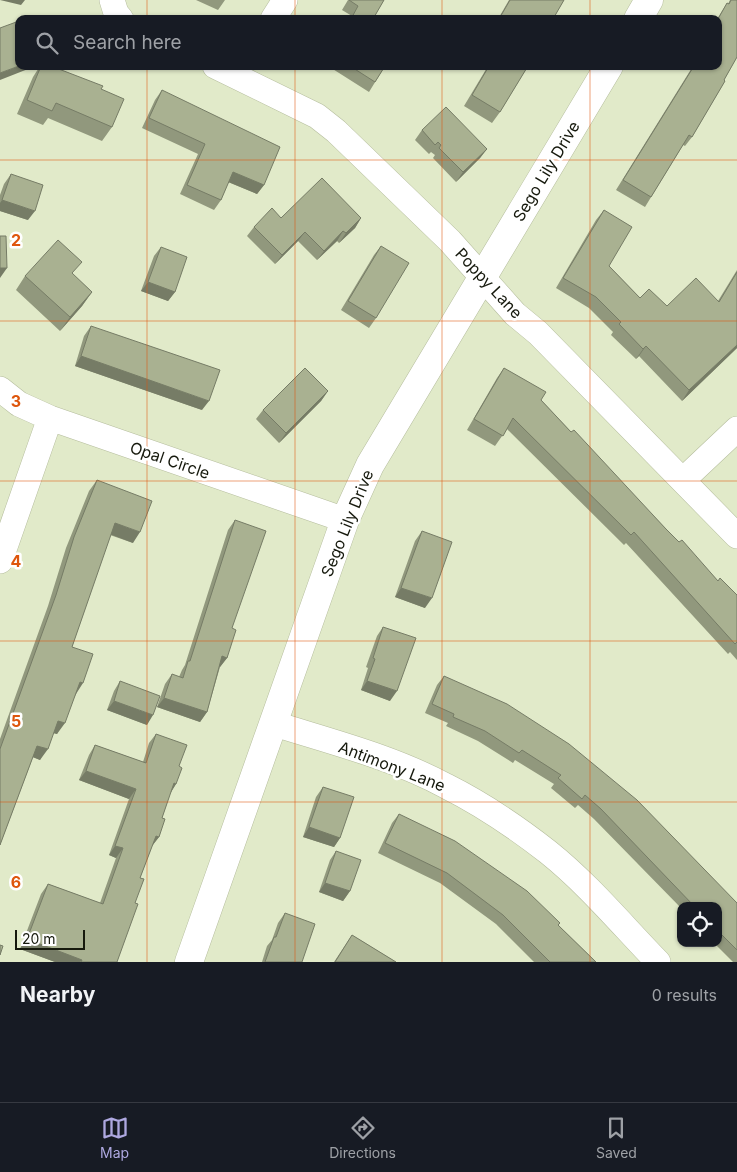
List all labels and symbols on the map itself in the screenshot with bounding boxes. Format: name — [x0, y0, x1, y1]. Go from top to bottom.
street label: Sego Lily Drive — [508, 117, 584, 225]
text: 2 — [11, 230, 21, 250]
street label: Poppy Lane — [451, 244, 527, 322]
text: 3 — [11, 391, 21, 411]
street label: Opal Circle — [127, 437, 213, 483]
street label: Sego Lily Drive — [316, 467, 378, 579]
text: 4 — [11, 551, 22, 571]
text: 5 — [11, 711, 21, 731]
street label: Antimony Lane — [336, 736, 448, 796]
text: 6 — [11, 872, 21, 892]
scale bar — [15, 927, 85, 950]

